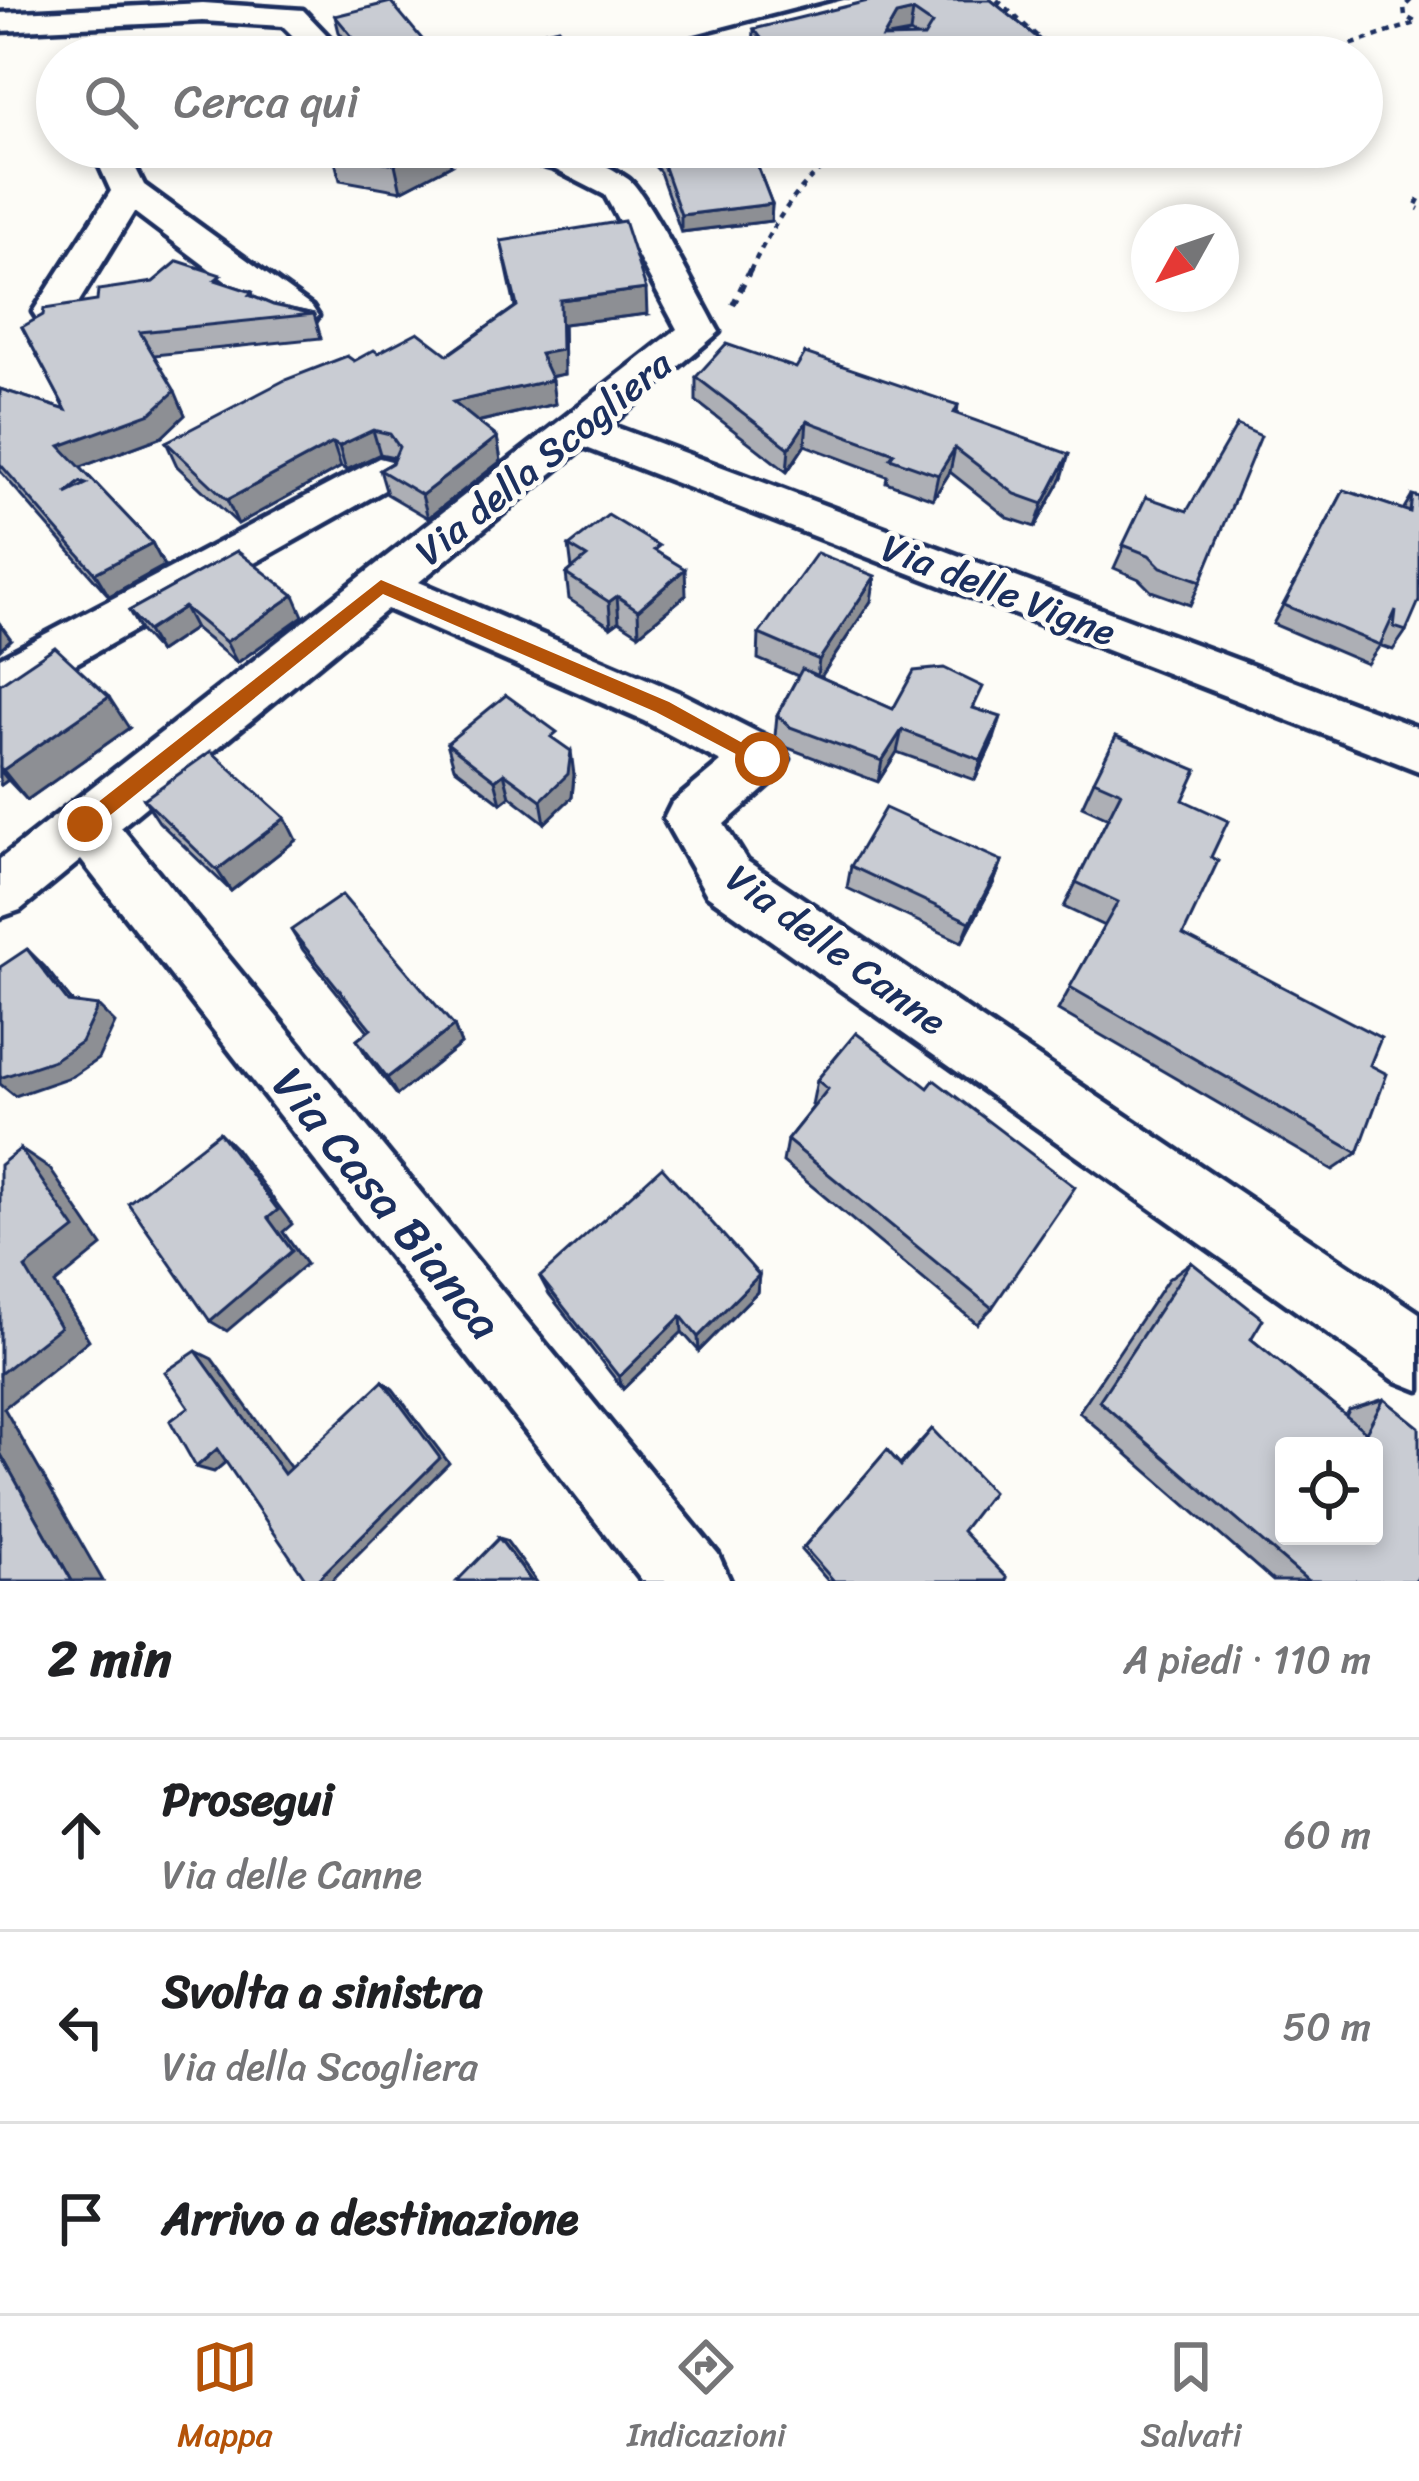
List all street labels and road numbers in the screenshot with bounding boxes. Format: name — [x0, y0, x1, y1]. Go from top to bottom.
street label: Via della Scogliera — [399, 331, 688, 584]
street label: Via delle Vigne — [871, 513, 1126, 666]
street label: Via delle Canne — [711, 845, 962, 1054]
street label: Via Casa Bianca — [250, 1047, 525, 1359]

